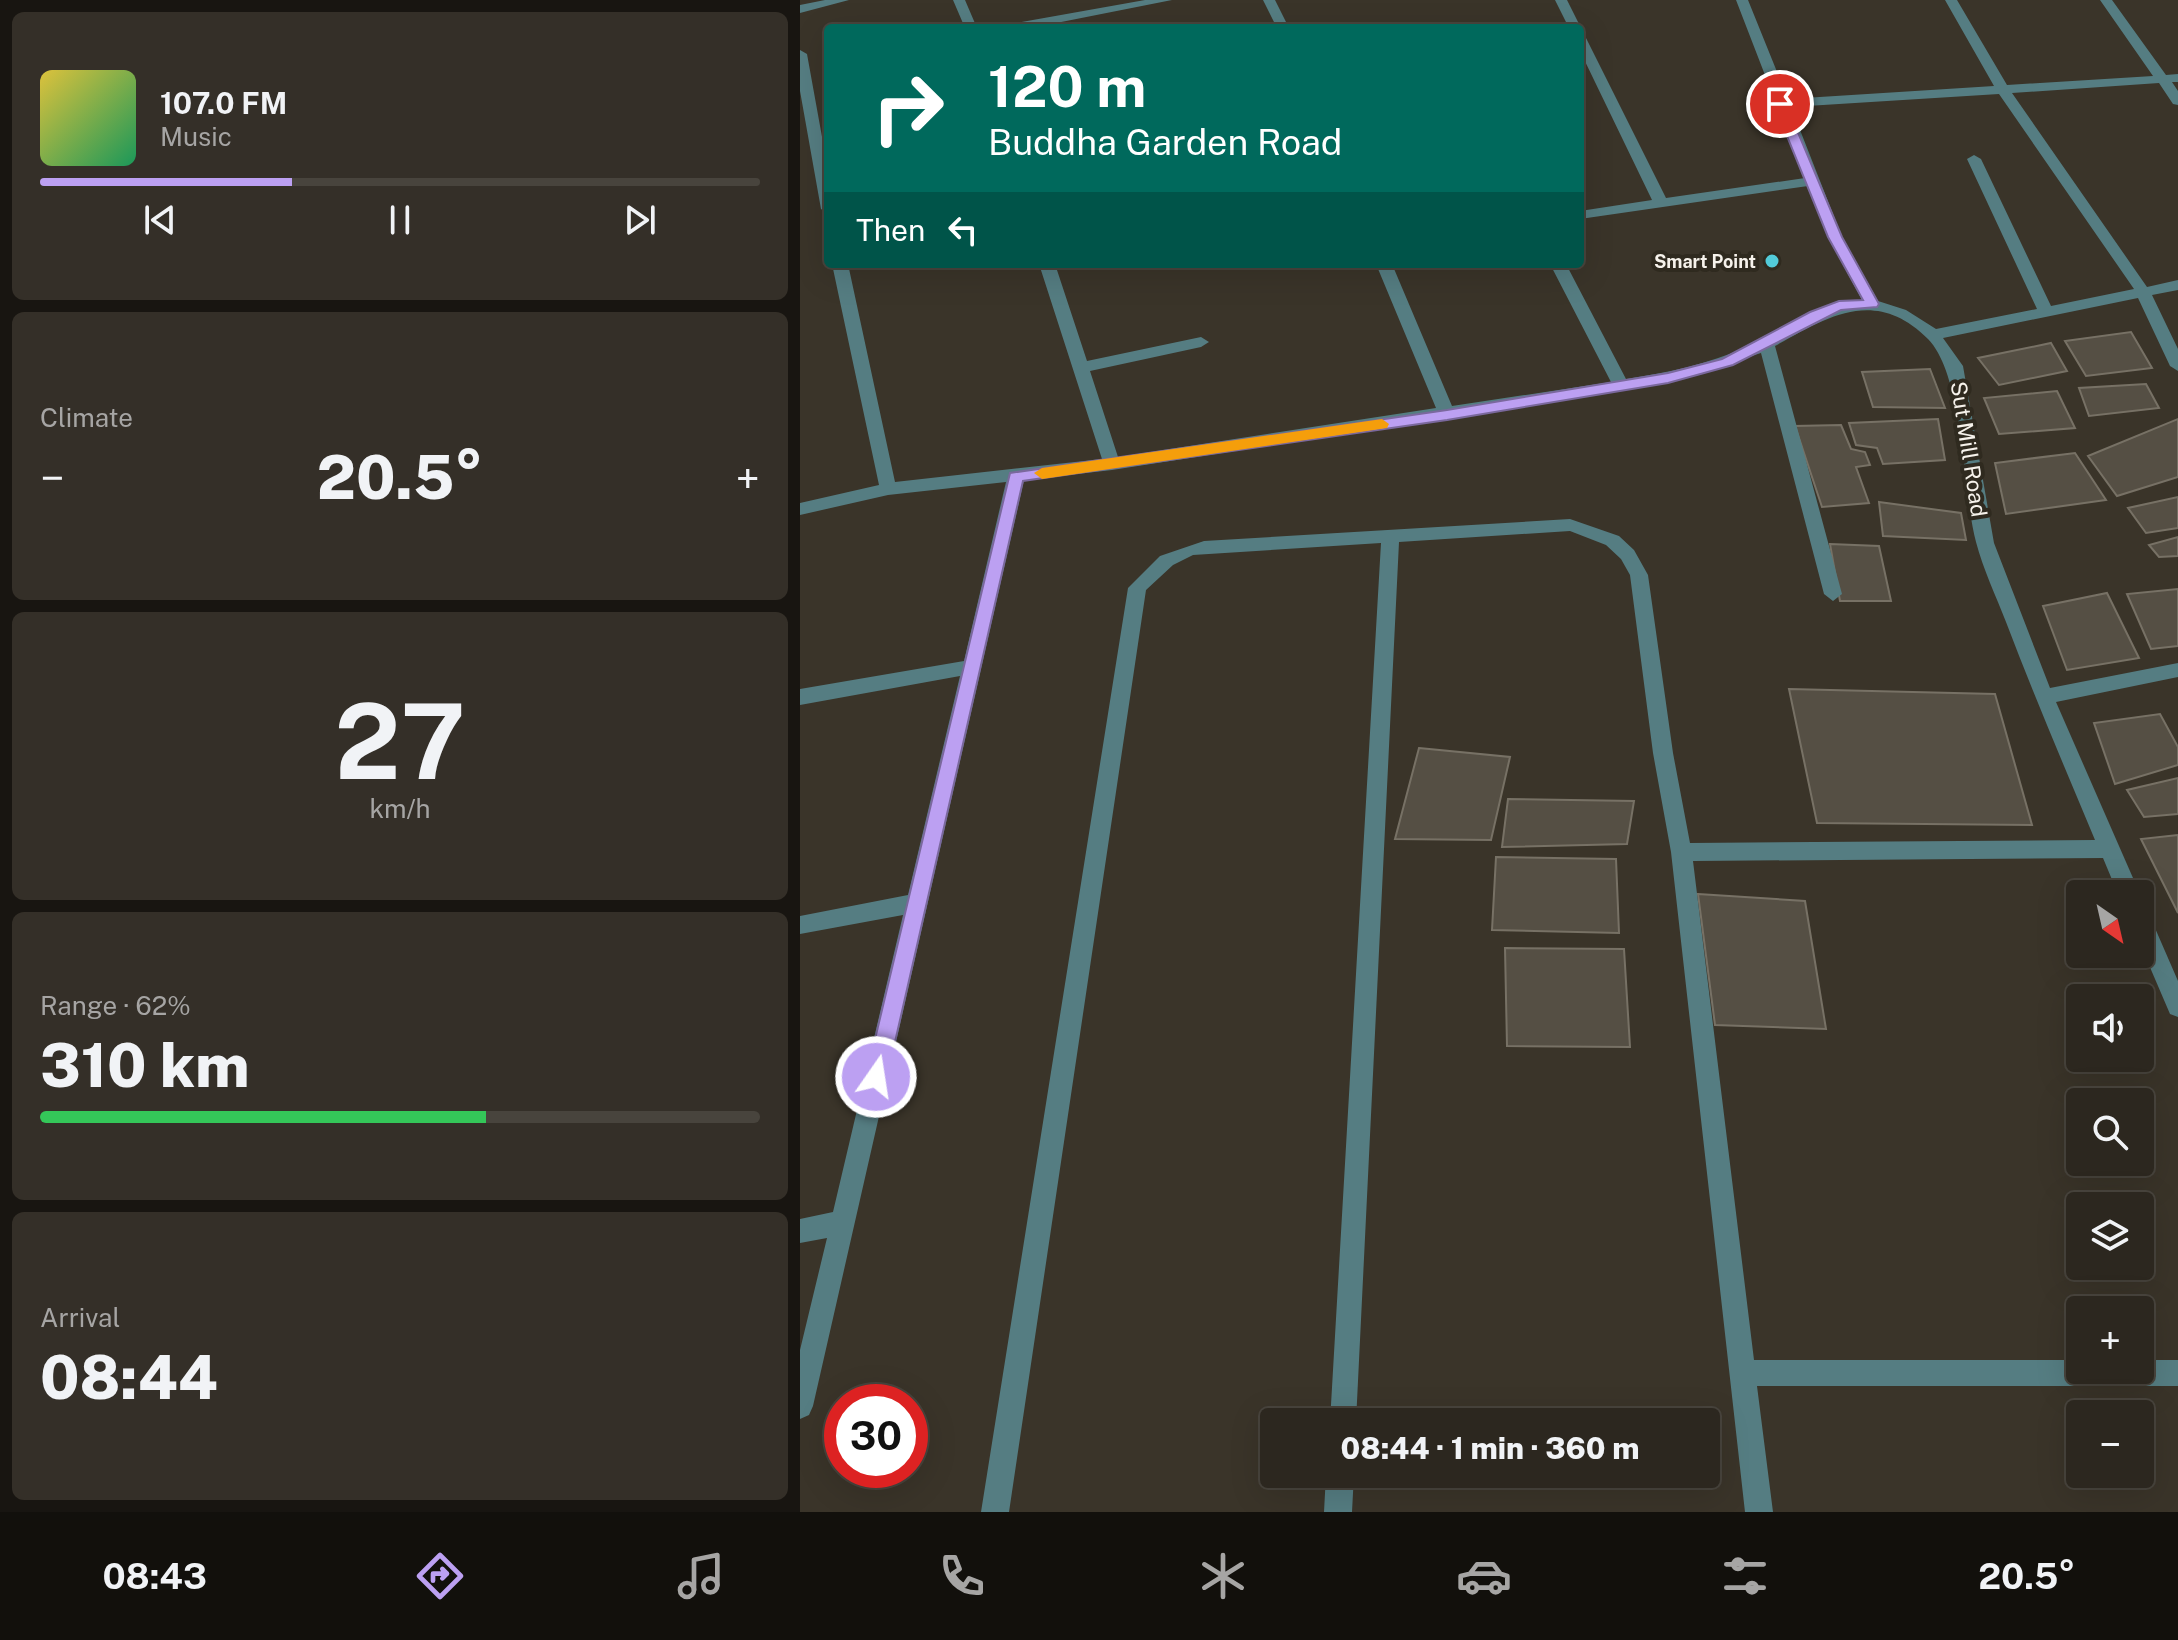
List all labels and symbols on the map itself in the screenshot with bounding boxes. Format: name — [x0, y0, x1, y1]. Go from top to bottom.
pin — [1746, 70, 1814, 138]
place label: Smart Point — [1654, 251, 1756, 272]
marker: Smart Point — [1763, 252, 1781, 270]
street label: Sut Mill Road — [1945, 379, 1993, 519]
north arrow — [2066, 880, 2154, 968]
position arrow — [834, 1035, 918, 1119]
speed limit sign: 30 — [824, 1384, 928, 1488]

